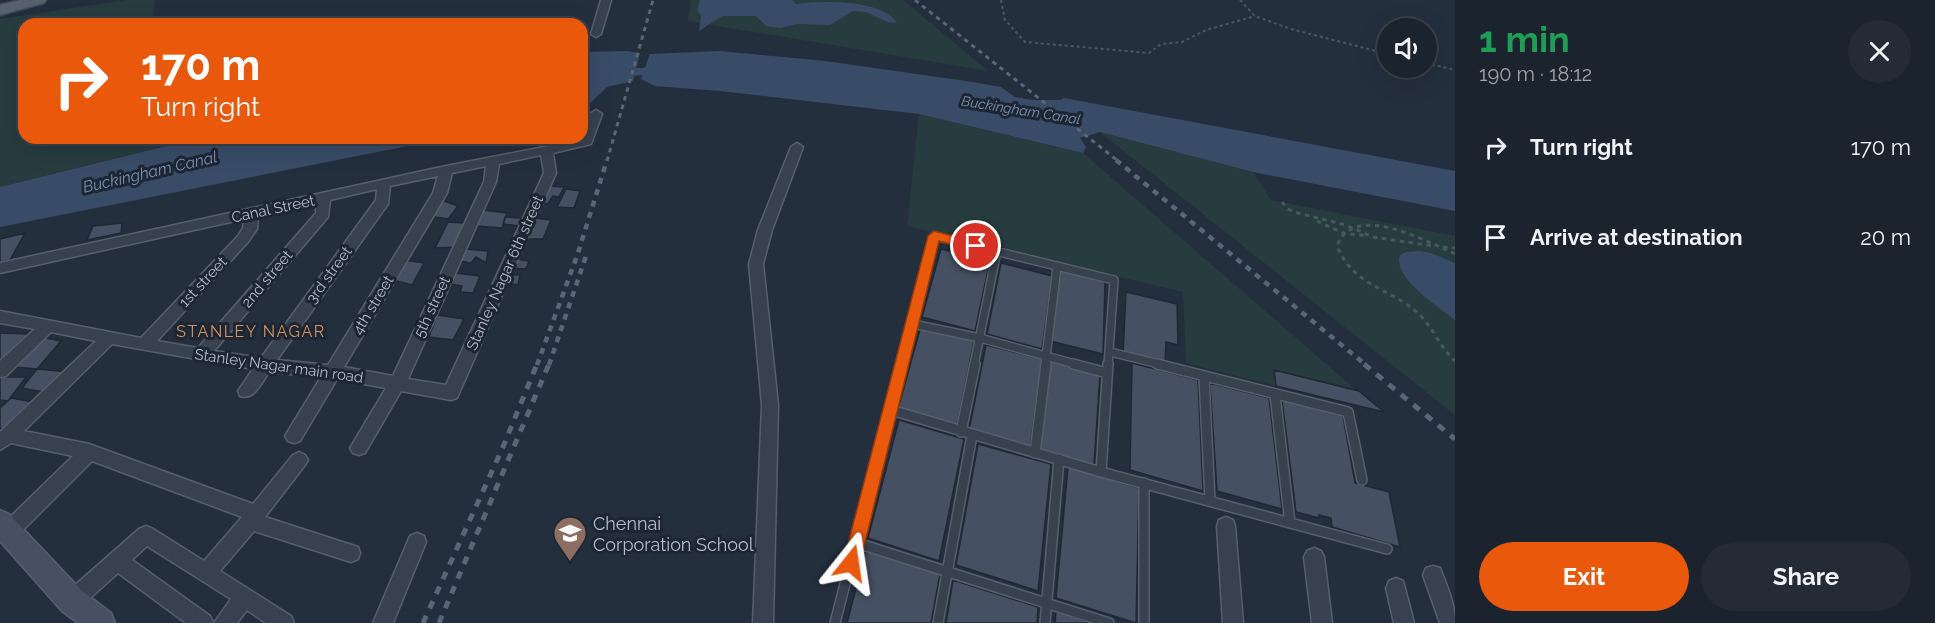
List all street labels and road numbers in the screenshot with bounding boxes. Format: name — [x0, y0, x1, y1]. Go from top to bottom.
street label: Canal Street — [230, 191, 316, 227]
street label: Stanley Nagar 6th street — [463, 193, 547, 353]
street label: 3rd street — [302, 243, 356, 307]
street label: 2nd street — [238, 247, 296, 311]
street label: 1st street — [175, 253, 231, 311]
street label: 4th street — [348, 272, 398, 338]
street label: 5th street — [410, 273, 454, 341]
street label: Stanley Nagar main road — [193, 345, 365, 387]

